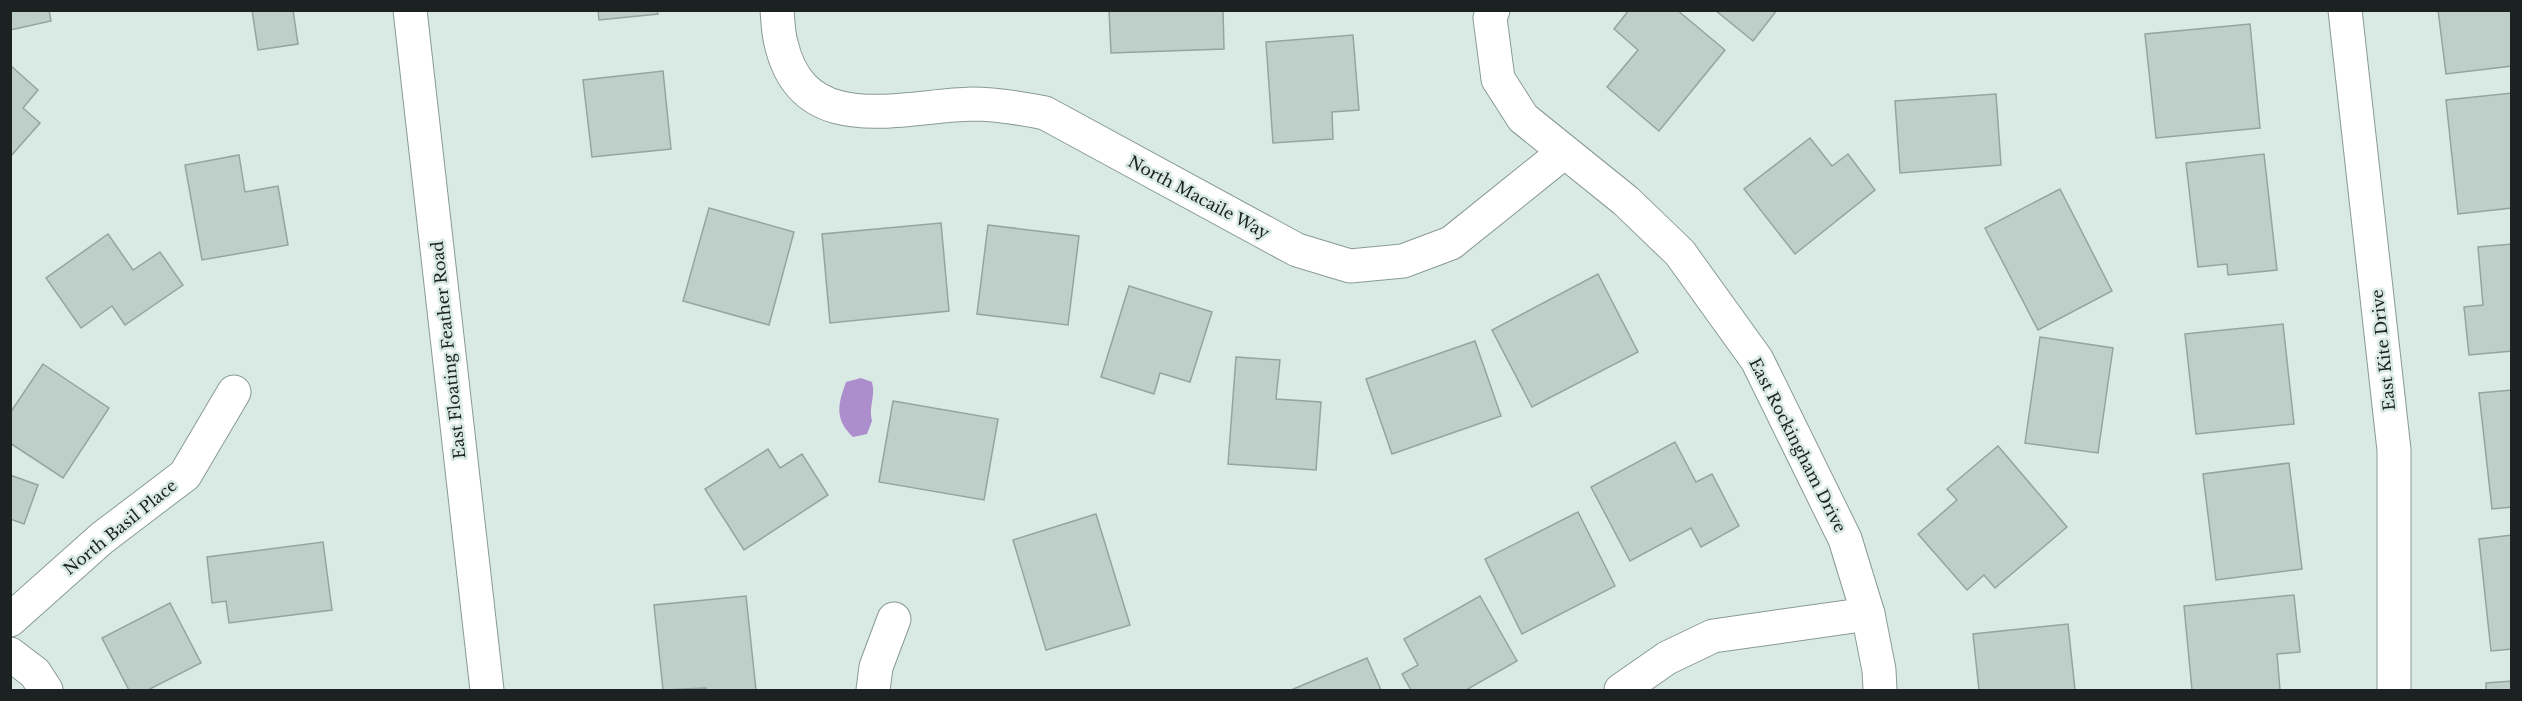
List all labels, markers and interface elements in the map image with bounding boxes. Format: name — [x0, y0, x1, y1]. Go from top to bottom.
street label: North Macaile Way — [1125, 151, 1274, 243]
street label: East Floating Feather Road — [427, 240, 469, 460]
street label: East Kite Drive — [2367, 288, 2399, 412]
street label: East Rockingham Drive — [1745, 354, 1851, 536]
street label: North Basil Place — [59, 475, 181, 579]

